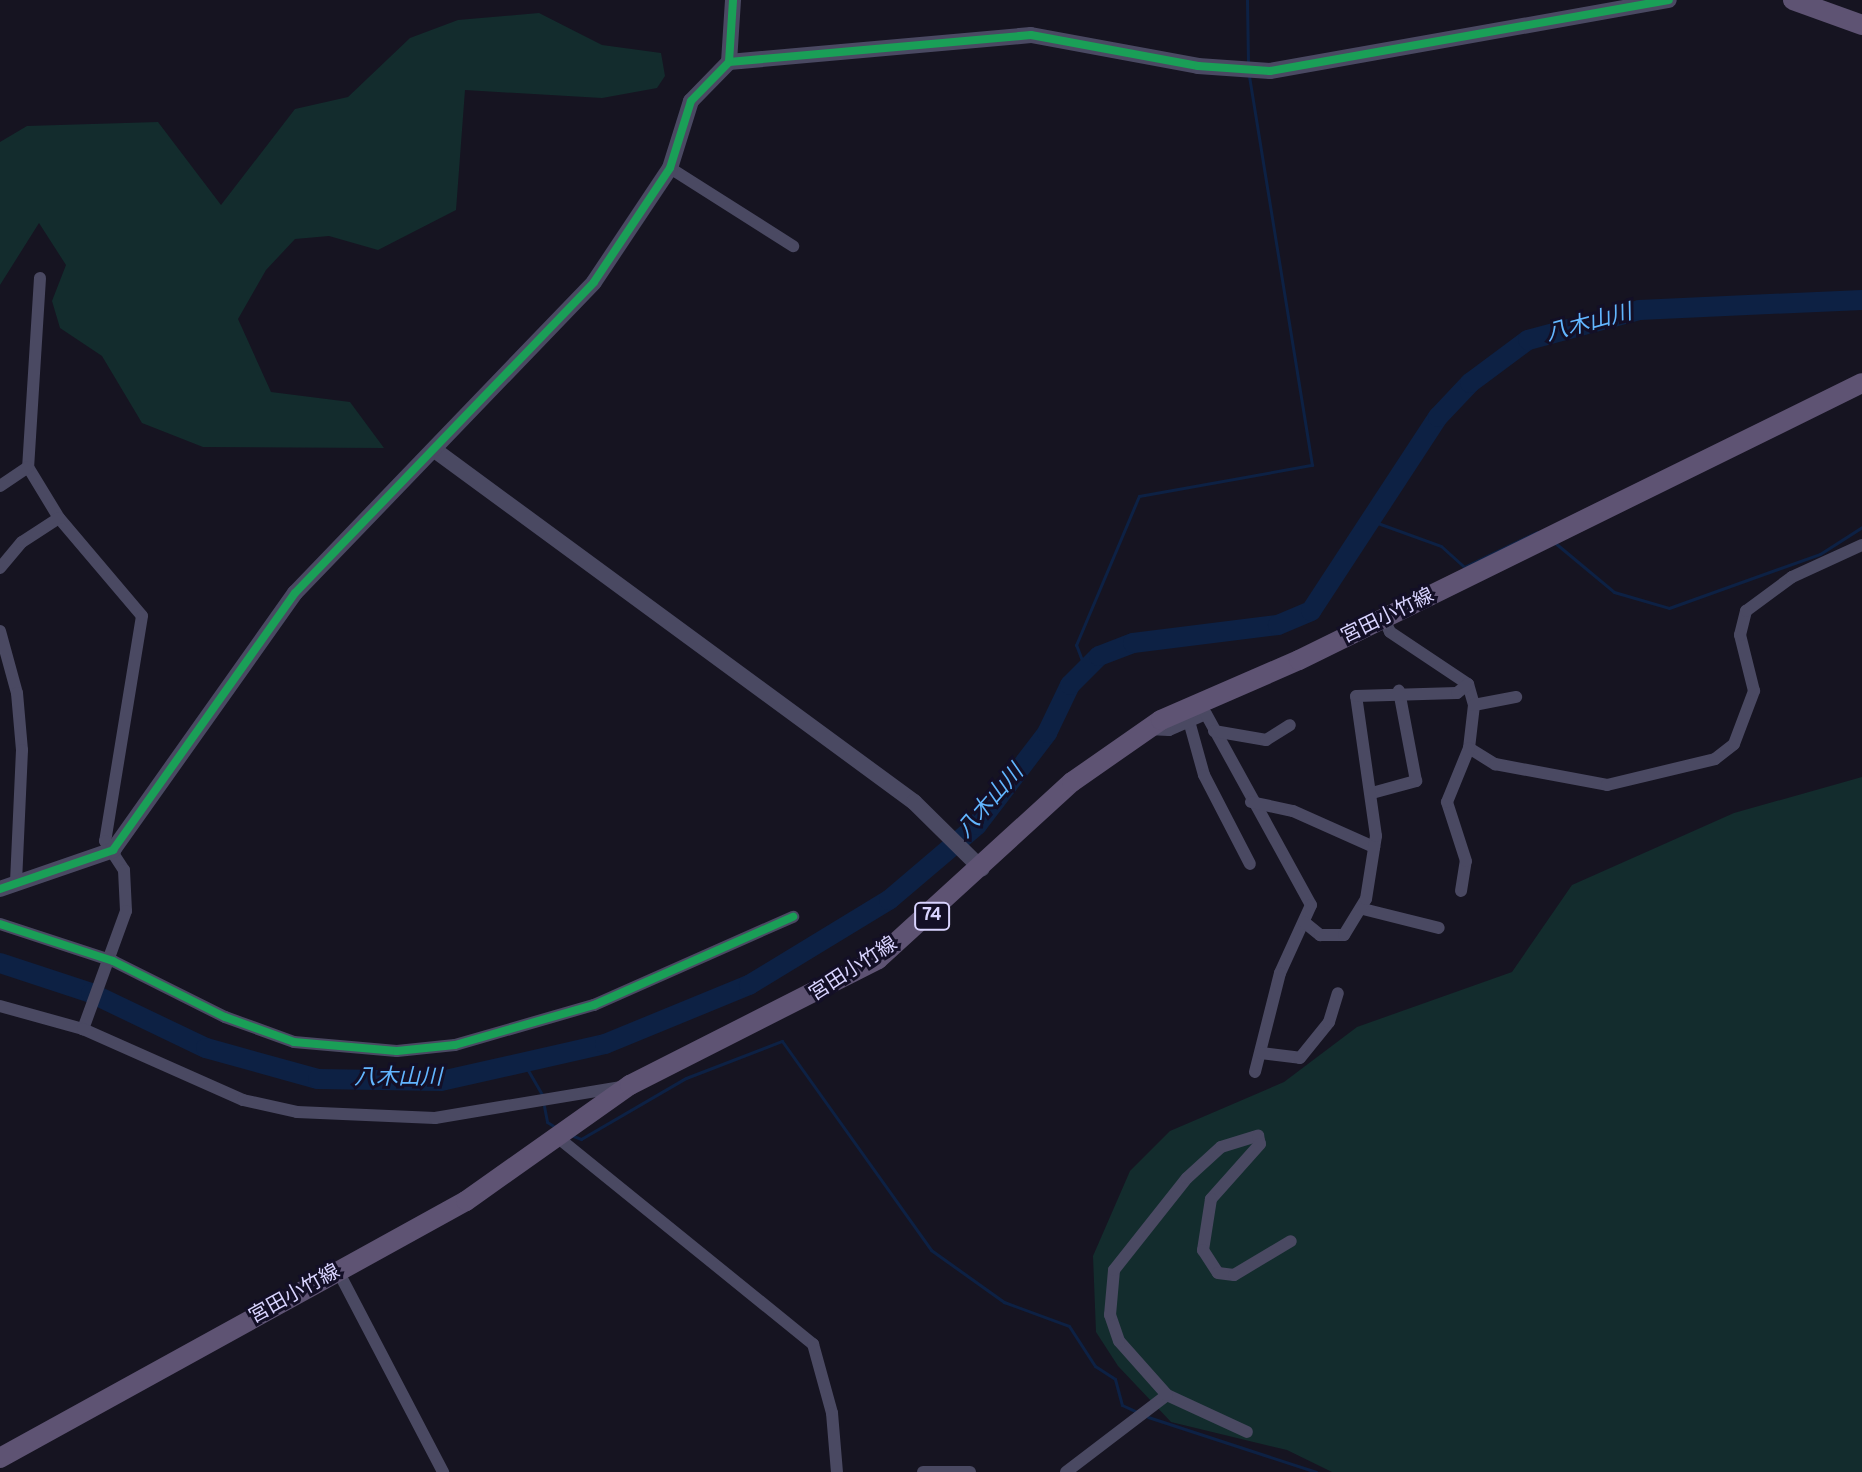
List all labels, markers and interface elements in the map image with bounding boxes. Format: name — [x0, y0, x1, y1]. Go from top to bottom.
water label: 八木山川 — [1543, 300, 1635, 348]
street label: 宮田小竹線 — [1338, 584, 1438, 650]
water label: 八木山川 — [952, 760, 1030, 844]
road number: 74 — [914, 902, 950, 930]
street label: 宮田小竹線 — [806, 933, 902, 1007]
water label: 八木山川 — [354, 1066, 442, 1092]
street label: 宮田小竹線 — [245, 1260, 345, 1330]

